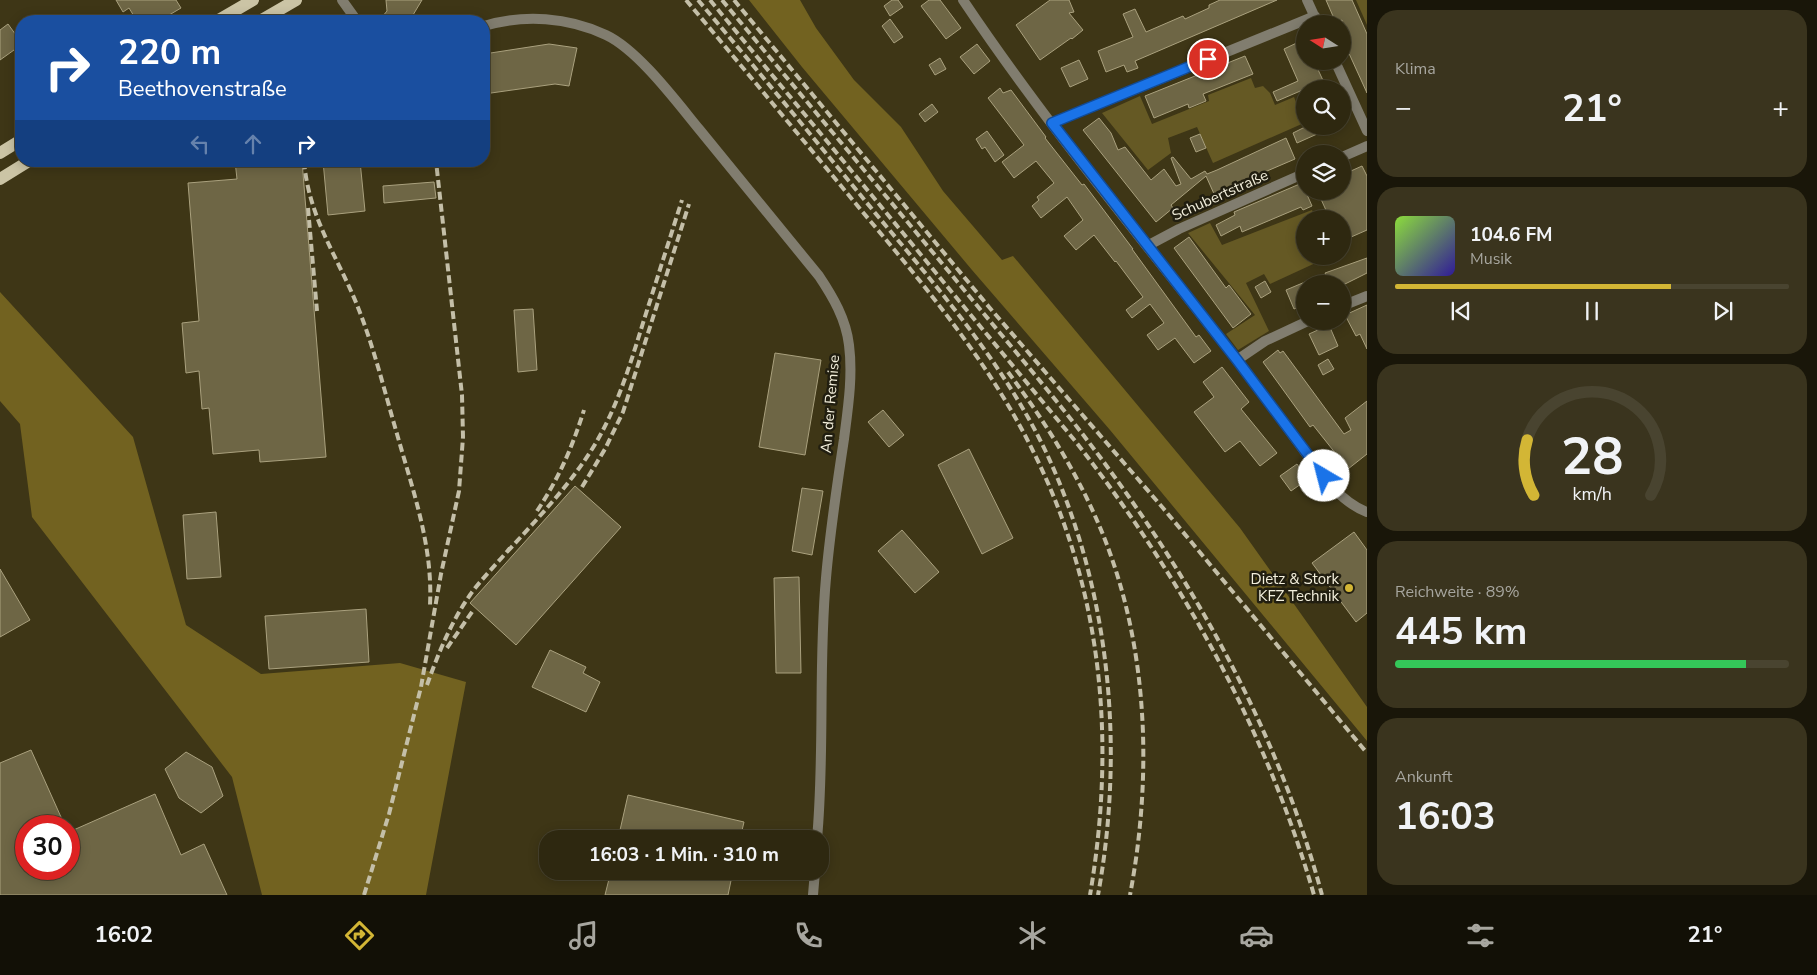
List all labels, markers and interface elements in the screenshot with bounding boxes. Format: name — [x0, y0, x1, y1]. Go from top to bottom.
north arrow — [1296, 15, 1351, 70]
map controls — [1296, 15, 1351, 330]
text: 220 m — [118, 29, 221, 76]
icon: right — [35, 35, 100, 100]
pin — [1187, 38, 1229, 80]
icon: arrive — [1194, 45, 1222, 73]
text: Klima — [1395, 58, 1436, 80]
text: Beethovenstraße — [118, 74, 287, 104]
button: search — [1296, 80, 1351, 135]
text: 21° — [1562, 83, 1622, 134]
text: − — [1395, 89, 1412, 127]
text: + — [1772, 89, 1789, 127]
icon: left — [186, 130, 214, 158]
icon: ahead — [239, 130, 267, 158]
icon: right — [292, 130, 320, 158]
button: layers — [1296, 145, 1351, 200]
street label: Schubertstraße — [1169, 165, 1271, 225]
button: + — [1296, 210, 1351, 265]
text: 104.6 FM — [1470, 222, 1553, 248]
text: Musik — [1470, 248, 1512, 270]
button: − — [1296, 275, 1351, 330]
icon: previous — [1447, 297, 1475, 325]
icon: pause — [1578, 297, 1606, 325]
icon: next — [1709, 297, 1737, 325]
street label: An der Remise — [816, 354, 844, 454]
text: 28 — [1561, 421, 1623, 492]
position arrow — [1297, 449, 1349, 501]
text: km/h — [1572, 482, 1612, 506]
place label: Dietz & Stork KFZ Technik — [1251, 569, 1339, 606]
text: Reichweite · 89% — [1395, 581, 1520, 603]
marker: Dietz & Stork KFZ Technik — [1343, 582, 1355, 594]
text: 445 km — [1395, 606, 1527, 657]
text: Ankunft — [1395, 766, 1452, 788]
text: 16:03 — [1395, 791, 1496, 842]
speed limit sign: 30 — [15, 815, 80, 880]
text: 16:03 · 1 Min. · 310 m — [589, 842, 779, 868]
icon: directions — [342, 918, 377, 953]
icon: music — [566, 918, 601, 953]
icon: phone — [791, 918, 826, 953]
icon: climate — [1015, 918, 1050, 953]
icon: car — [1239, 918, 1274, 953]
icon: filters — [1463, 918, 1498, 953]
text: 16:02 — [95, 920, 153, 950]
text: 21° — [1688, 920, 1722, 950]

